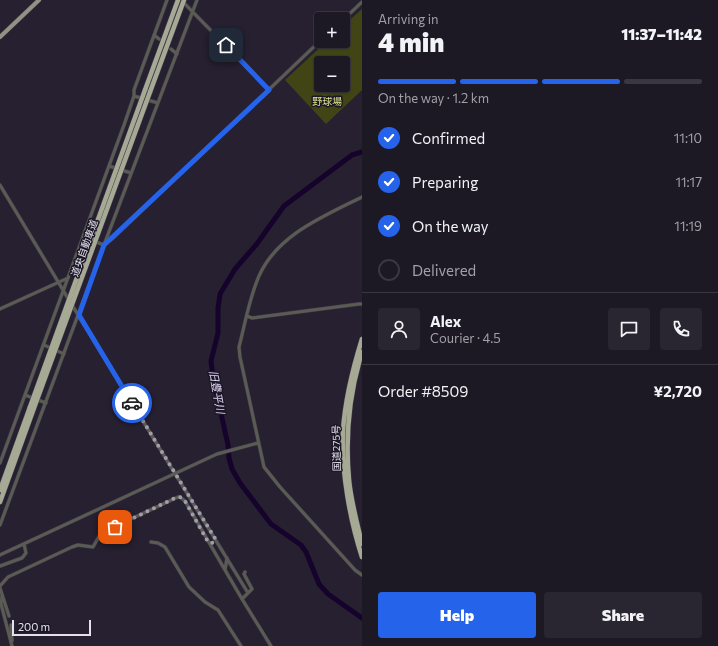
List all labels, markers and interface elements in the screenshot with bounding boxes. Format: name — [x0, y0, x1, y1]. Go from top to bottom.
text: Arriving in — [378, 11, 438, 27]
map controls — [314, 12, 350, 92]
button: + — [314, 12, 350, 48]
text: 11:37–11:42 — [621, 25, 702, 43]
text: 4 min — [378, 26, 444, 57]
pin — [209, 28, 243, 62]
icon: home — [215, 34, 237, 56]
button: − — [314, 56, 350, 92]
text: On the way · 1.2 km — [378, 90, 489, 106]
park label: 野球場 — [312, 95, 342, 107]
icon: check — [378, 127, 400, 149]
text: Confirmed — [412, 129, 485, 147]
text: 11:10 — [674, 130, 702, 146]
icon: check — [378, 171, 400, 193]
text: Preparing — [412, 173, 478, 191]
text: 11:17 — [675, 174, 702, 190]
icon: check — [378, 215, 400, 237]
text: On the way — [412, 217, 489, 235]
street label: 道央自動車道 — [68, 218, 100, 278]
text: 11:19 — [674, 218, 702, 234]
text: Delivered — [412, 261, 476, 279]
button: person — [378, 308, 420, 350]
button: chat — [608, 308, 650, 350]
button: phone — [660, 308, 702, 350]
text: Alex — [430, 312, 461, 330]
text: Courier · 4.5 — [430, 330, 501, 346]
water label: 旧豊平川 — [207, 369, 228, 416]
text: Order #8509 — [378, 382, 468, 400]
text: ¥2,720 — [654, 382, 702, 400]
courier — [112, 383, 152, 423]
icon: car — [121, 392, 143, 414]
street label: 国道275号 — [330, 425, 342, 471]
pin — [98, 510, 132, 544]
icon: bag — [104, 516, 126, 538]
button: Help — [378, 592, 536, 638]
button: Share — [544, 592, 702, 638]
scale bar — [12, 618, 91, 637]
text: 200 m — [18, 620, 50, 633]

